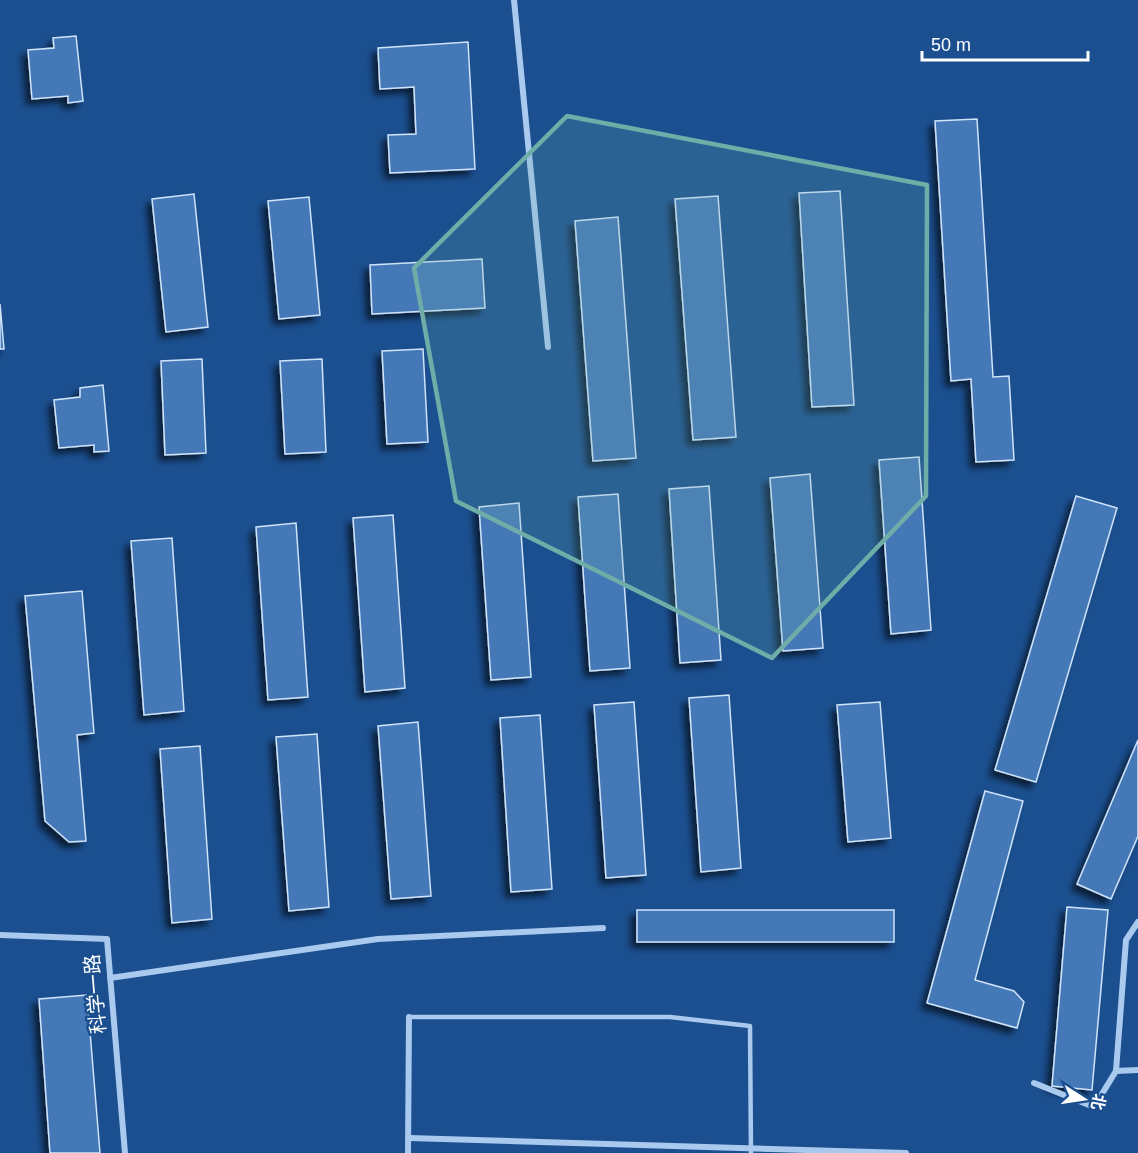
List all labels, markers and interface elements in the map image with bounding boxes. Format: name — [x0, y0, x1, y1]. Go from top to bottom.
scale bar — [922, 24, 1088, 62]
text: 50 m — [931, 35, 971, 55]
street label: 科学一路 — [81, 953, 109, 1035]
north arrow — [1054, 1069, 1114, 1129]
text: 北 — [1088, 1092, 1108, 1112]

